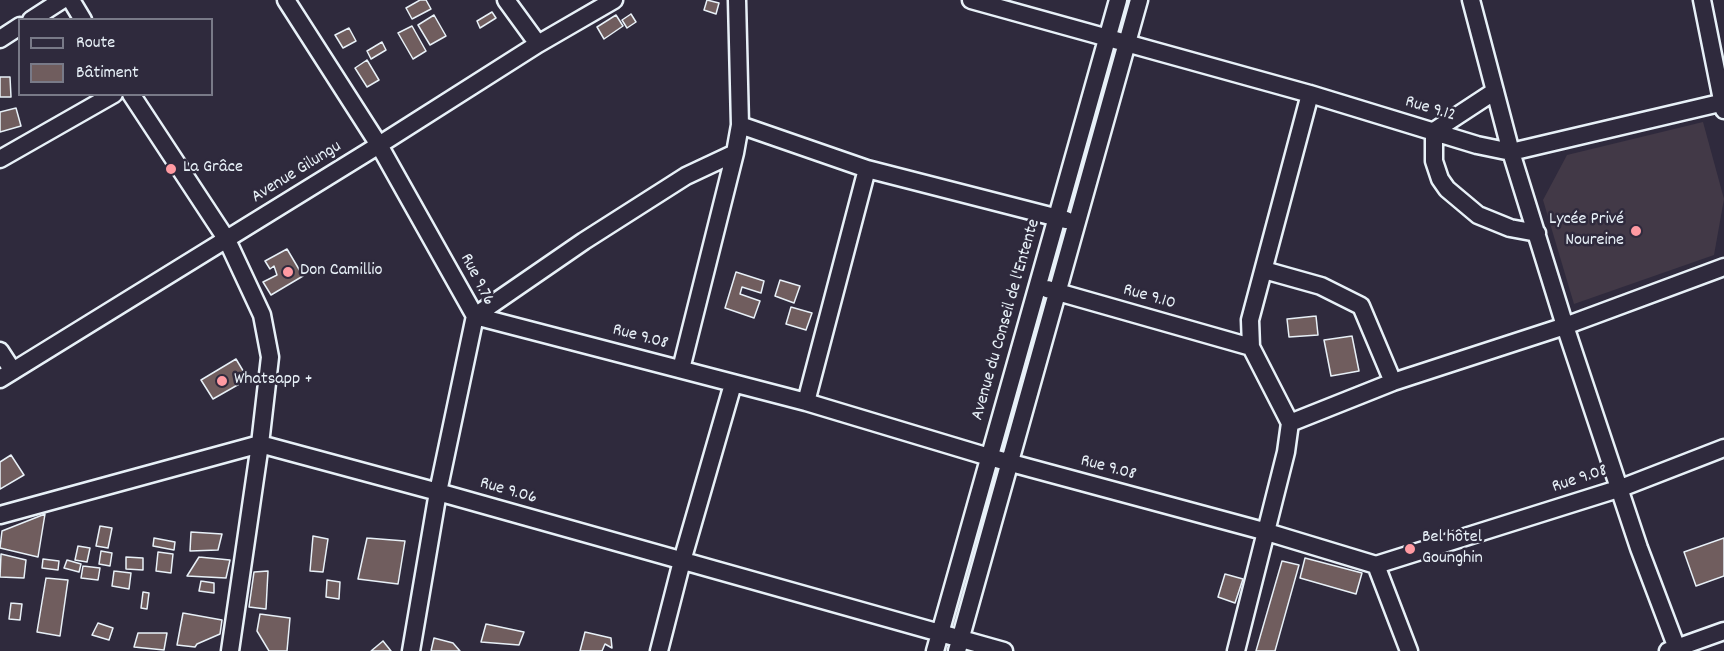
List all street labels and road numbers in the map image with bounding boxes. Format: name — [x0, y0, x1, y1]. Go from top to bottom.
street label: Rue 9.12 — [1402, 92, 1458, 128]
street label: Avenue Gilungu — [248, 137, 346, 209]
street label: Avenue du Conseil de l'Entente — [968, 217, 1046, 423]
street label: Rue 9.76 — [454, 250, 498, 310]
street label: Rue 9.10 — [1120, 280, 1178, 316]
street label: Rue 9.08 — [610, 320, 670, 356]
street label: Rue 9.08 — [1078, 451, 1138, 487]
street label: Rue 9.08 — [1550, 461, 1610, 499]
street label: Rue 9.06 — [477, 474, 539, 510]

